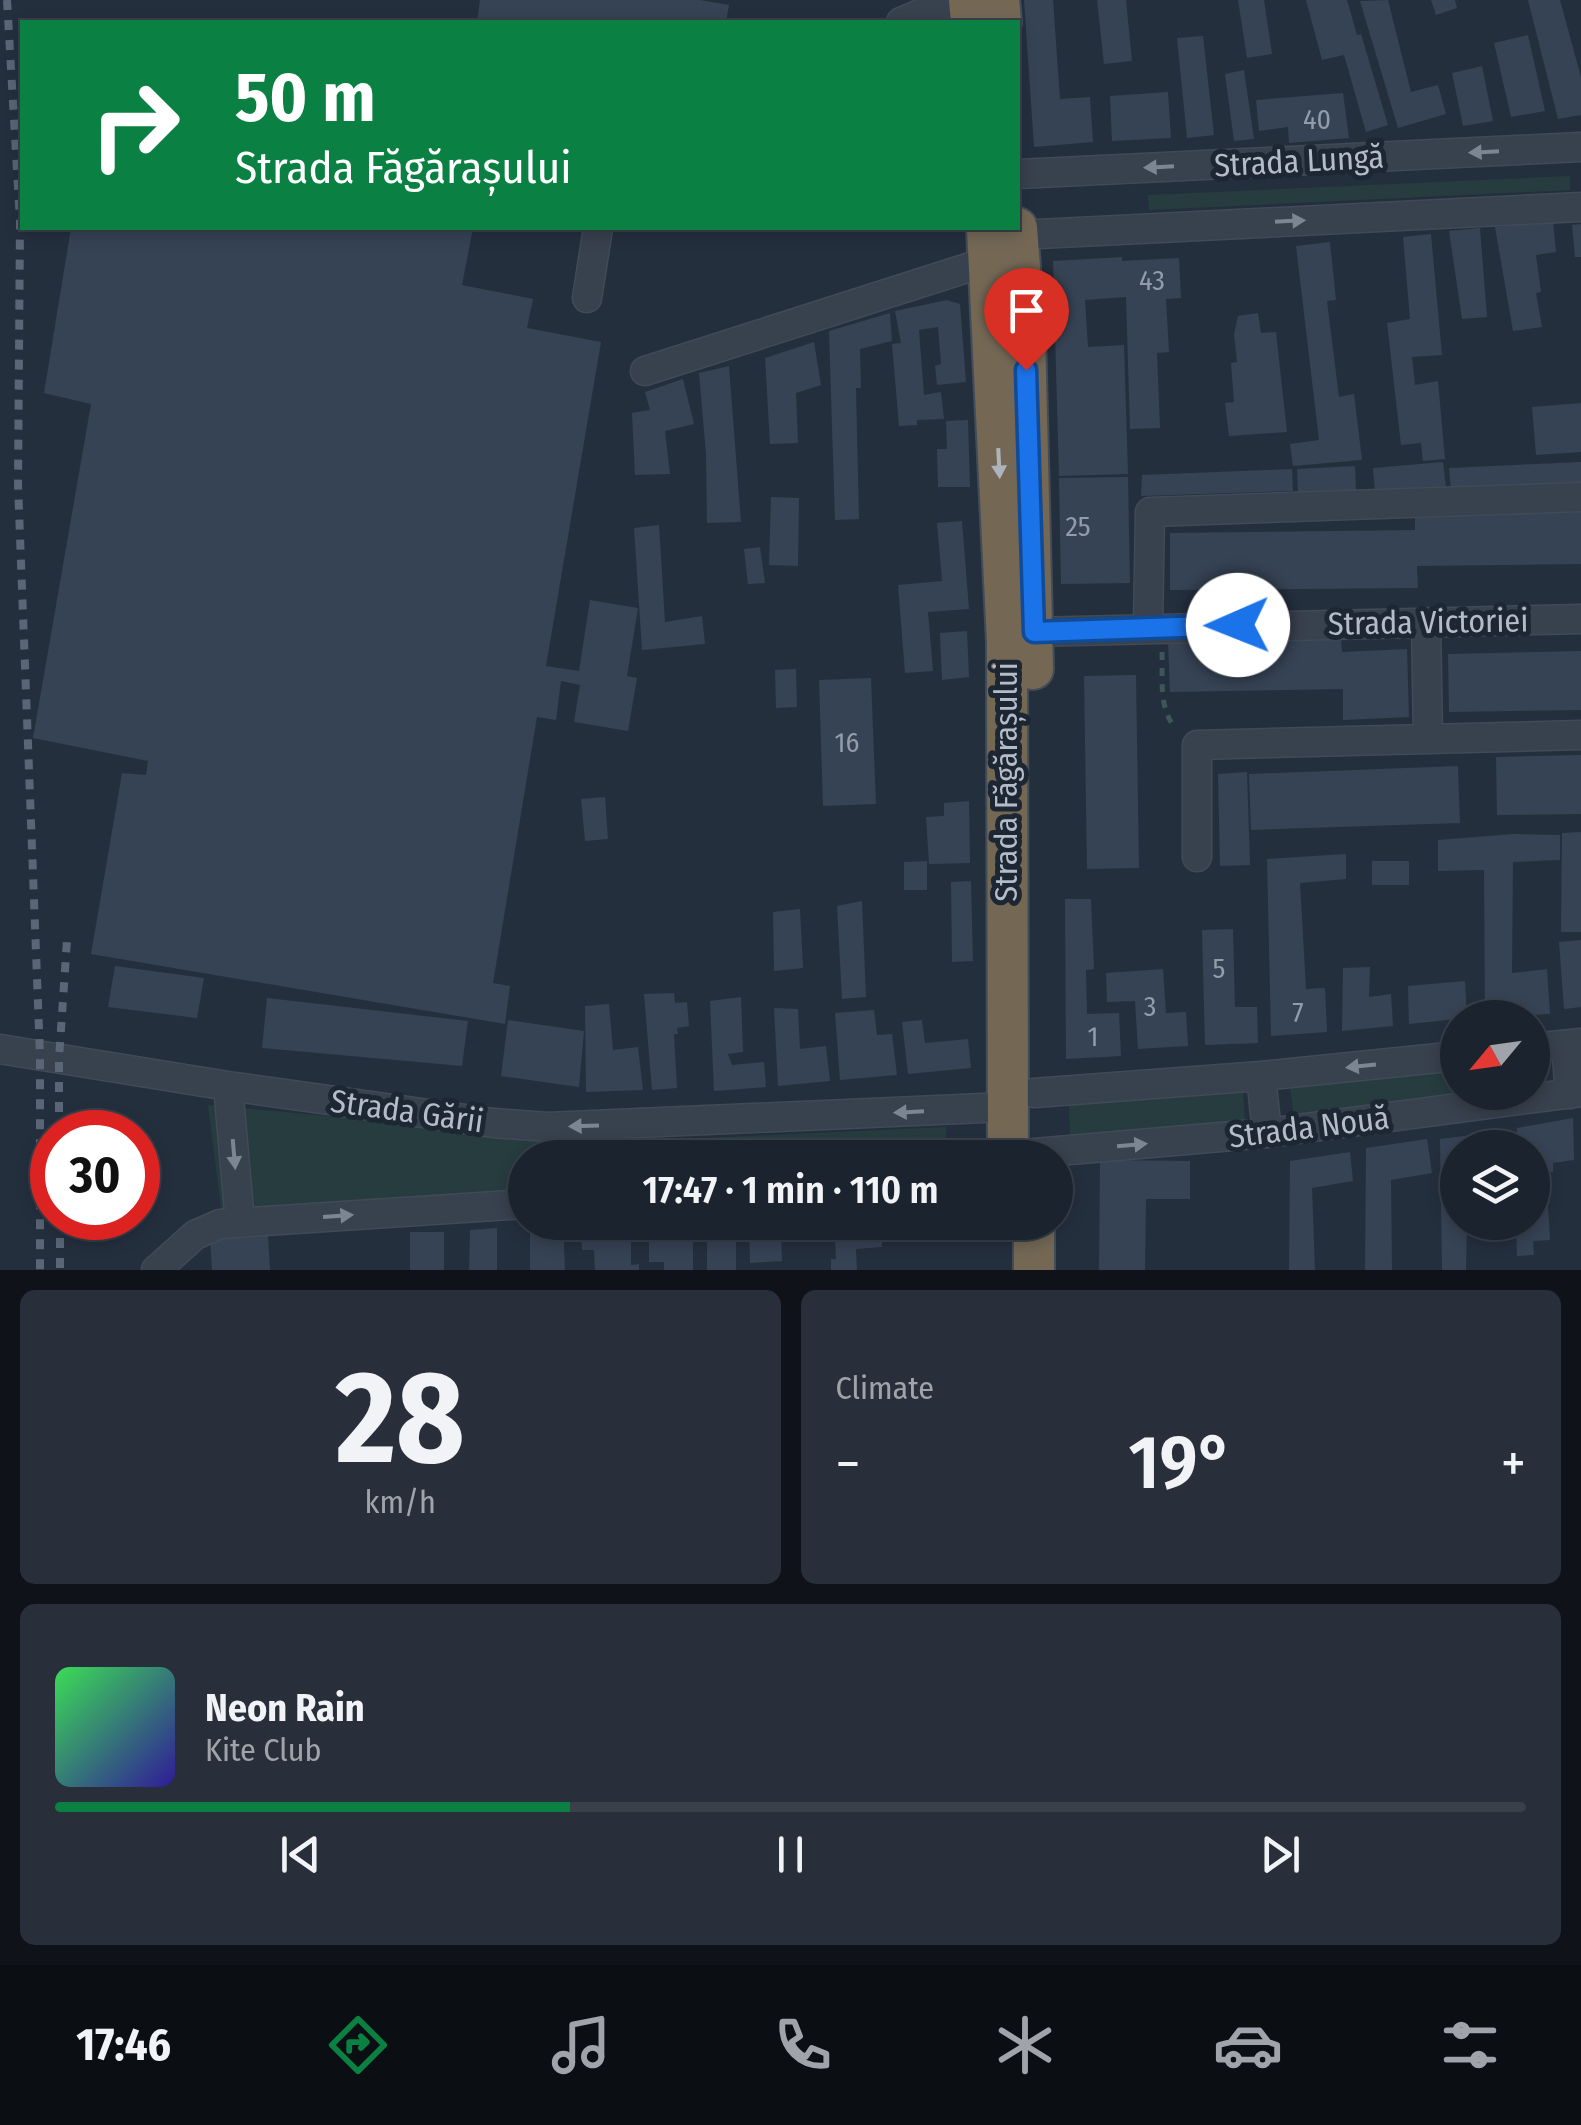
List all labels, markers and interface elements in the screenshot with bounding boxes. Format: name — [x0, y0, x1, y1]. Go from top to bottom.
text: 50 m — [235, 56, 376, 140]
icon: right — [70, 60, 200, 190]
house number: 40 — [1303, 103, 1331, 136]
street label: Strada Lungă — [1213, 138, 1385, 184]
text: Strada Făgărașului — [235, 141, 572, 195]
one-way arrow — [1467, 144, 1499, 160]
one-way arrow — [1143, 160, 1174, 176]
one-way arrow — [1275, 213, 1307, 229]
house number: 43 — [1139, 264, 1165, 297]
pin — [984, 268, 1069, 371]
icon: arrive — [999, 283, 1054, 338]
one-way arrow — [991, 447, 1007, 479]
house number: 25 — [1065, 510, 1091, 543]
position arrow — [1186, 573, 1290, 677]
street label: Strada Victoriei — [1327, 601, 1529, 643]
street label: Strada Făgărașului — [987, 662, 1026, 902]
house number: 16 — [835, 726, 859, 759]
house number: 5 — [1213, 952, 1225, 985]
house number: 3 — [1144, 990, 1156, 1023]
house number: 7 — [1292, 996, 1304, 1029]
north arrow — [1440, 1000, 1550, 1110]
map controls — [1440, 1000, 1550, 1240]
house number: 1 — [1088, 1020, 1098, 1053]
one-way arrow — [1344, 1058, 1376, 1074]
street label: Strada Gării — [328, 1081, 486, 1141]
street label: Strada Nouă — [1227, 1098, 1391, 1156]
one-way arrow — [892, 1104, 924, 1120]
speed limit sign: 30 — [30, 1110, 160, 1240]
one-way arrow — [568, 1119, 600, 1135]
button: layers — [1440, 1130, 1550, 1240]
one-way arrow — [1117, 1136, 1149, 1152]
one-way arrow — [226, 1139, 242, 1171]
text: 17:47 · 1 min · 110 m — [642, 1167, 939, 1213]
one-way arrow — [322, 1208, 354, 1224]
text: 28 — [336, 1340, 465, 1496]
text: Climate — [836, 1369, 934, 1407]
text: 19° — [1128, 1418, 1233, 1508]
text: − — [836, 1431, 860, 1497]
text: + — [1501, 1431, 1526, 1497]
text: km/h — [365, 1483, 436, 1521]
text: Neon Rain — [205, 1685, 365, 1731]
text: Kite Club — [205, 1731, 321, 1769]
icon: previous — [273, 1827, 328, 1882]
icon: pause — [763, 1827, 818, 1882]
icon: next — [1253, 1827, 1308, 1882]
icon: directions — [323, 2010, 393, 2080]
icon: music — [546, 2010, 616, 2080]
icon: phone — [768, 2010, 838, 2080]
icon: climate — [990, 2010, 1060, 2080]
icon: car — [1213, 2010, 1283, 2080]
icon: filters — [1435, 2010, 1505, 2080]
text: 17:46 — [76, 2018, 171, 2072]

